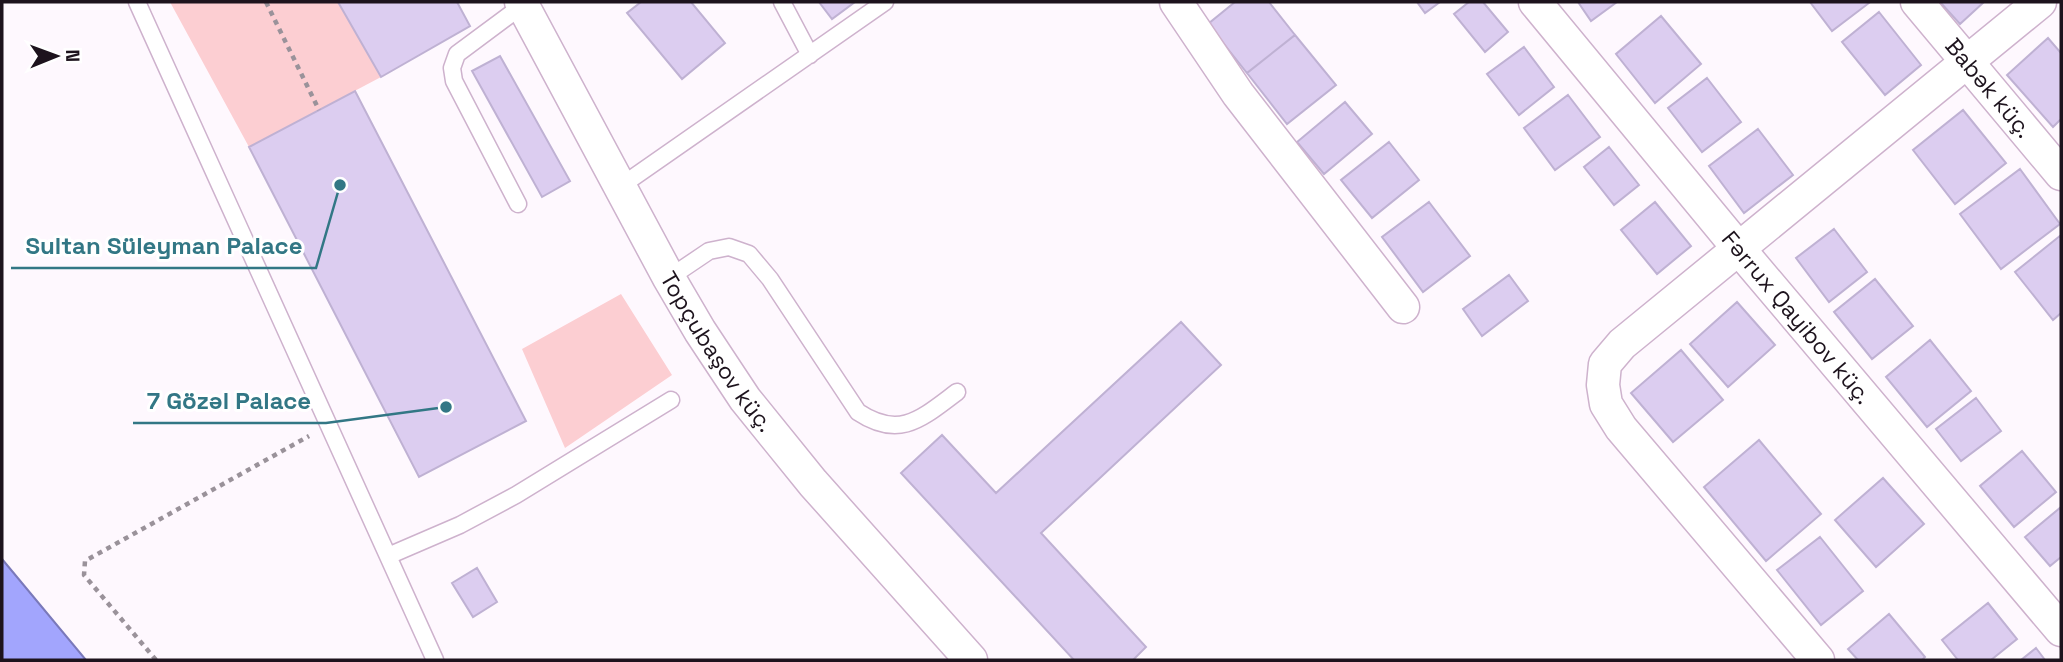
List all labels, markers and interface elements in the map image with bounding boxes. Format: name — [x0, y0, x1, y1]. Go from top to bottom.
north arrow — [21, 21, 91, 91]
street label: Babək küç. — [1939, 32, 2039, 144]
text: N — [60, 49, 85, 62]
callout: Sultan Süleyman Palace — [11, 223, 316, 268]
street label: Fərrux Qayibov küç. — [1715, 225, 1879, 410]
text: Sultan Süleyman Palace — [25, 230, 303, 261]
street label: Topçubaşov küç. — [653, 266, 781, 438]
callout: 7 Gözəl Palace — [133, 378, 326, 423]
text: 7 Gözəl Palace — [147, 385, 311, 416]

